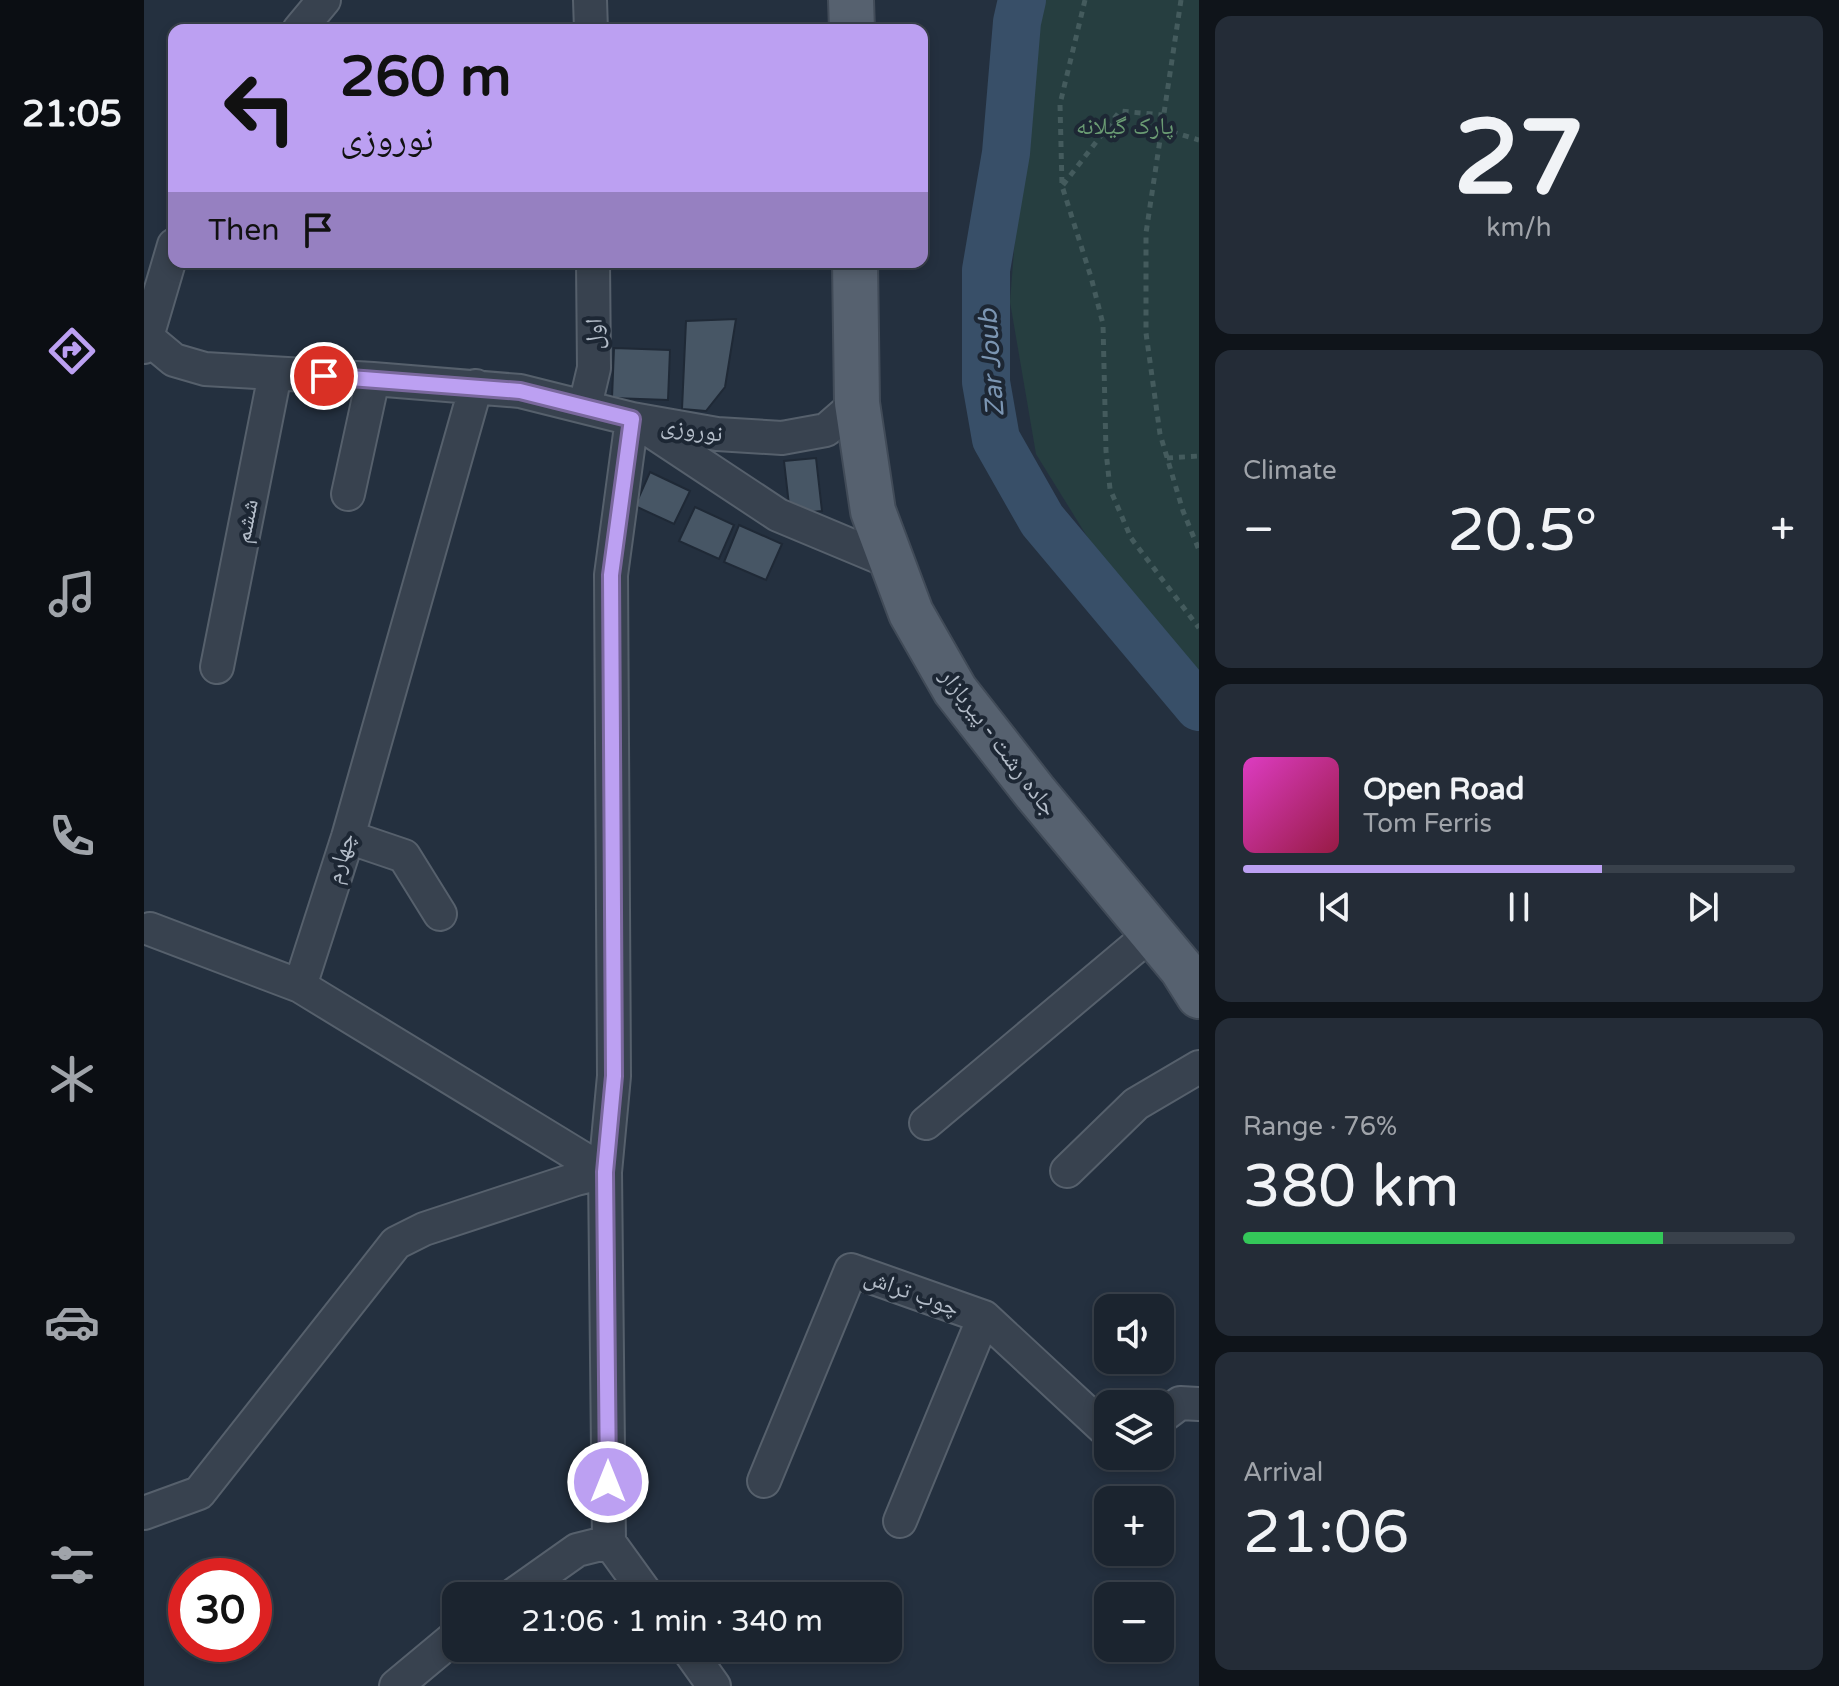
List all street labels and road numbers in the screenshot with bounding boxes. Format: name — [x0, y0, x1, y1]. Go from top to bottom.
street label: اول — [580, 318, 609, 350]
street label: نوروزی — [659, 410, 725, 449]
street label: ششم — [228, 497, 266, 546]
street label: جاده رشت - پیربازار — [933, 662, 1064, 822]
street label: چهارم — [319, 829, 363, 887]
street label: چوب تراش — [860, 1262, 963, 1323]

